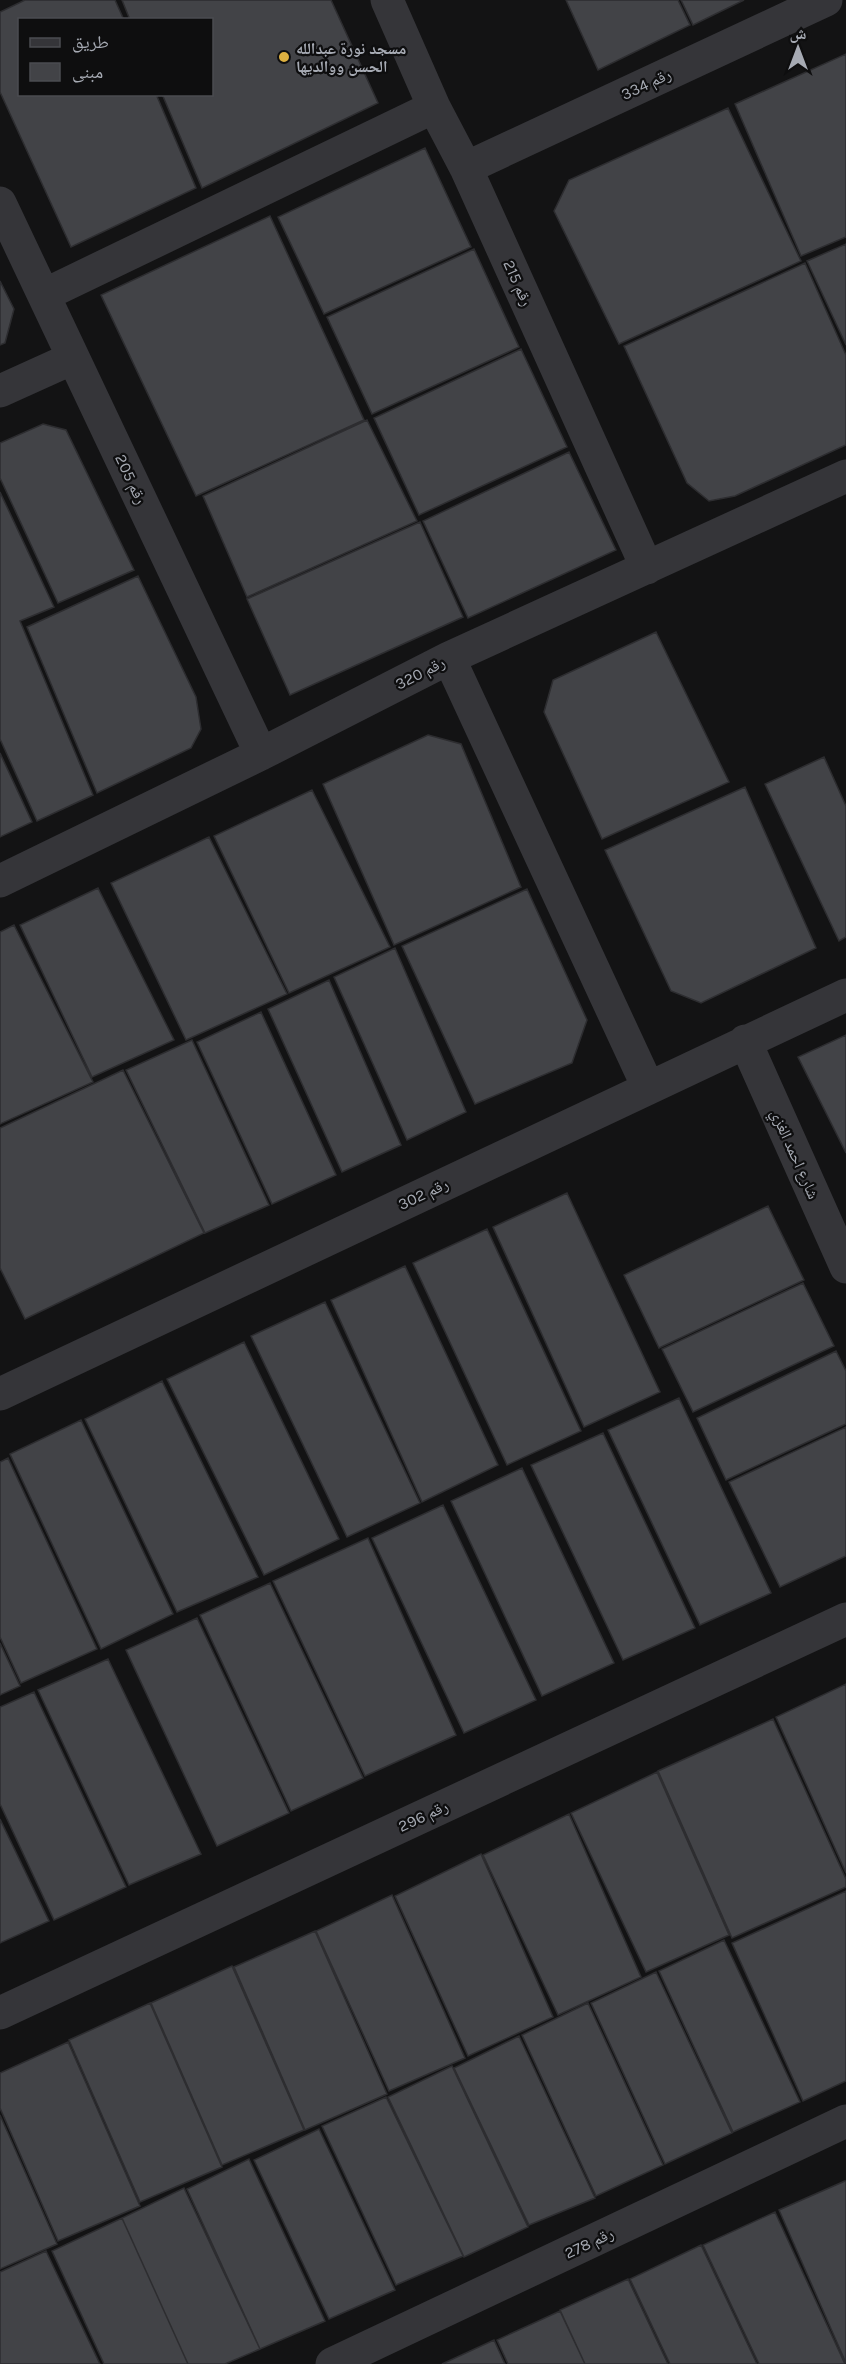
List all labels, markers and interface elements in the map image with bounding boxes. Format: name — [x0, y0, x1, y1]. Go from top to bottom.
legend — [18, 18, 213, 96]
north arrow — [768, 18, 828, 78]
text: ش — [790, 24, 807, 43]
text: طريق — [72, 31, 109, 53]
place label: مسجد نورة عبدالله الحسن ووالديها — [296, 39, 406, 76]
marker: مسجد نورة عبدالله الحسن ووالديها — [277, 50, 291, 64]
text: مبنى — [72, 61, 103, 83]
street label: رقم 334 — [618, 64, 674, 105]
street label: رقم 215 — [498, 257, 537, 310]
street label: رقم 205 — [110, 451, 151, 507]
street label: رقم 320 — [392, 652, 449, 694]
street label: شارع احمد الغزي — [764, 1106, 823, 1203]
street label: رقم 302 — [395, 1174, 452, 1215]
street label: رقم 296 — [395, 1796, 451, 1837]
street label: رقم 278 — [562, 2223, 617, 2263]

